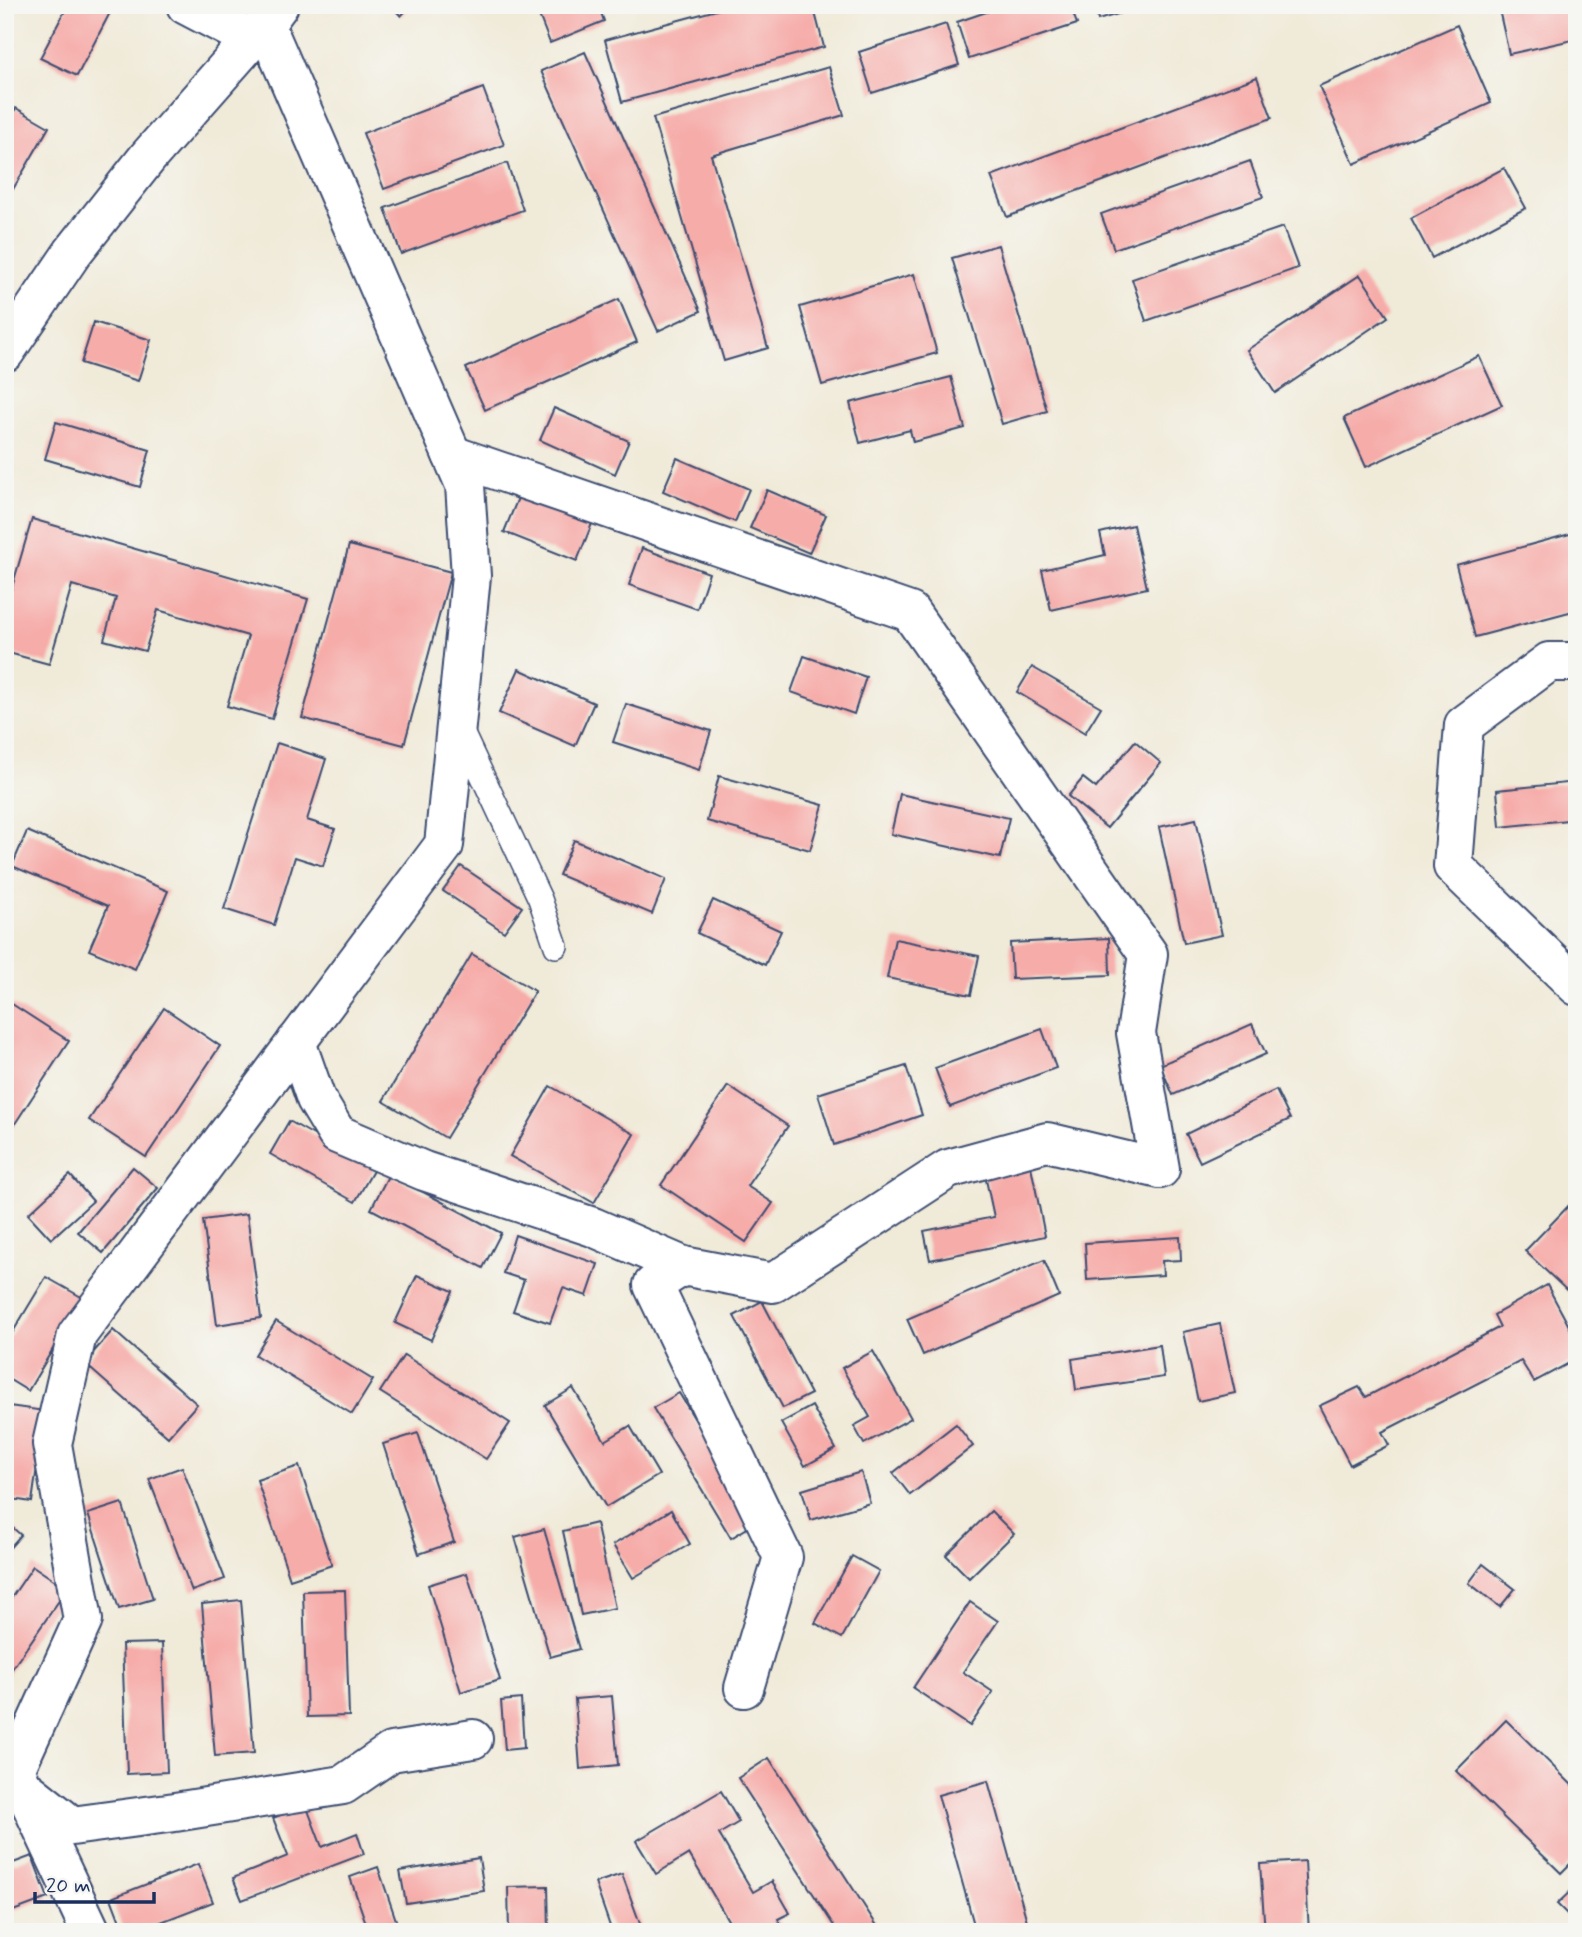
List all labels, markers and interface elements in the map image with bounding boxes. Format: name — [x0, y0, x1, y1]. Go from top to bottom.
scale bar — [35, 1860, 154, 1904]
text: 20 m — [46, 1872, 91, 1900]

